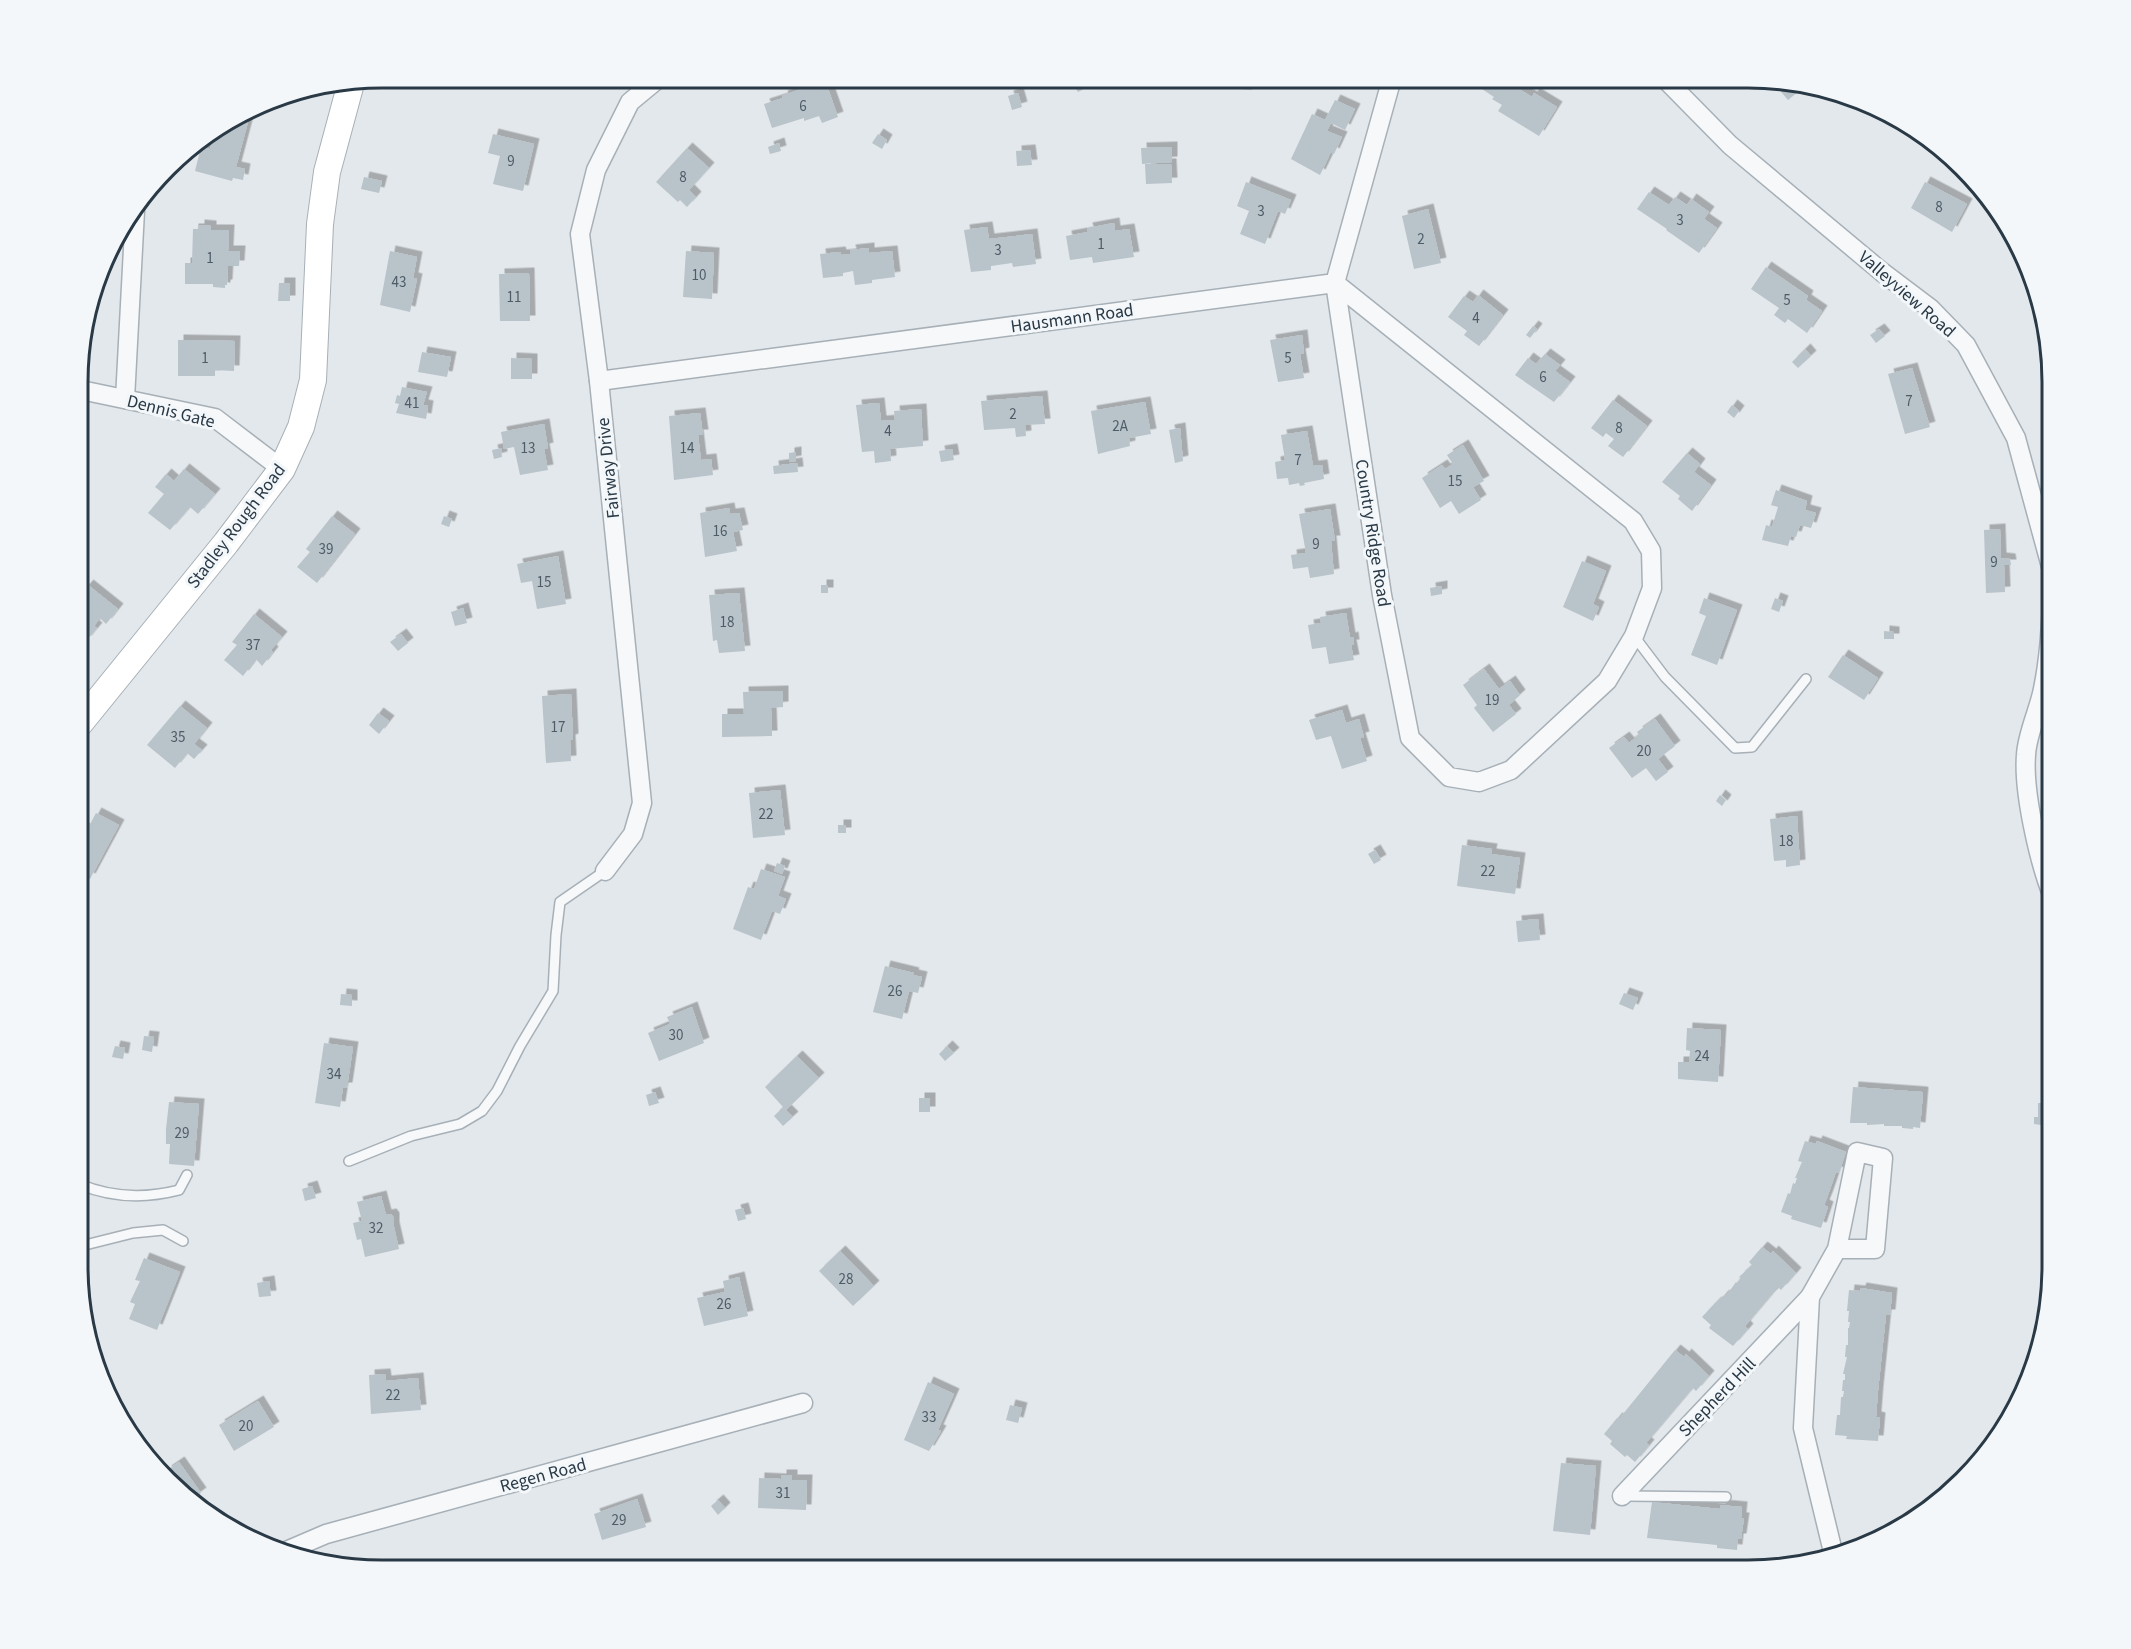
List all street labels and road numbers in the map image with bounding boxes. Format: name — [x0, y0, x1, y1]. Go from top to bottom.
street label: Valleyview Road — [1853, 245, 1961, 344]
street label: Hausmann Road — [1009, 297, 1135, 340]
street label: Dennis Gate — [124, 388, 218, 435]
street label: Fairway Drive — [591, 416, 626, 520]
street label: Country Ridge Road — [1348, 457, 1397, 609]
street label: Stadley Rough Road — [181, 459, 292, 594]
street label: Shepherd Hill — [1673, 1352, 1762, 1443]
street label: Regen Road — [497, 1452, 589, 1499]

